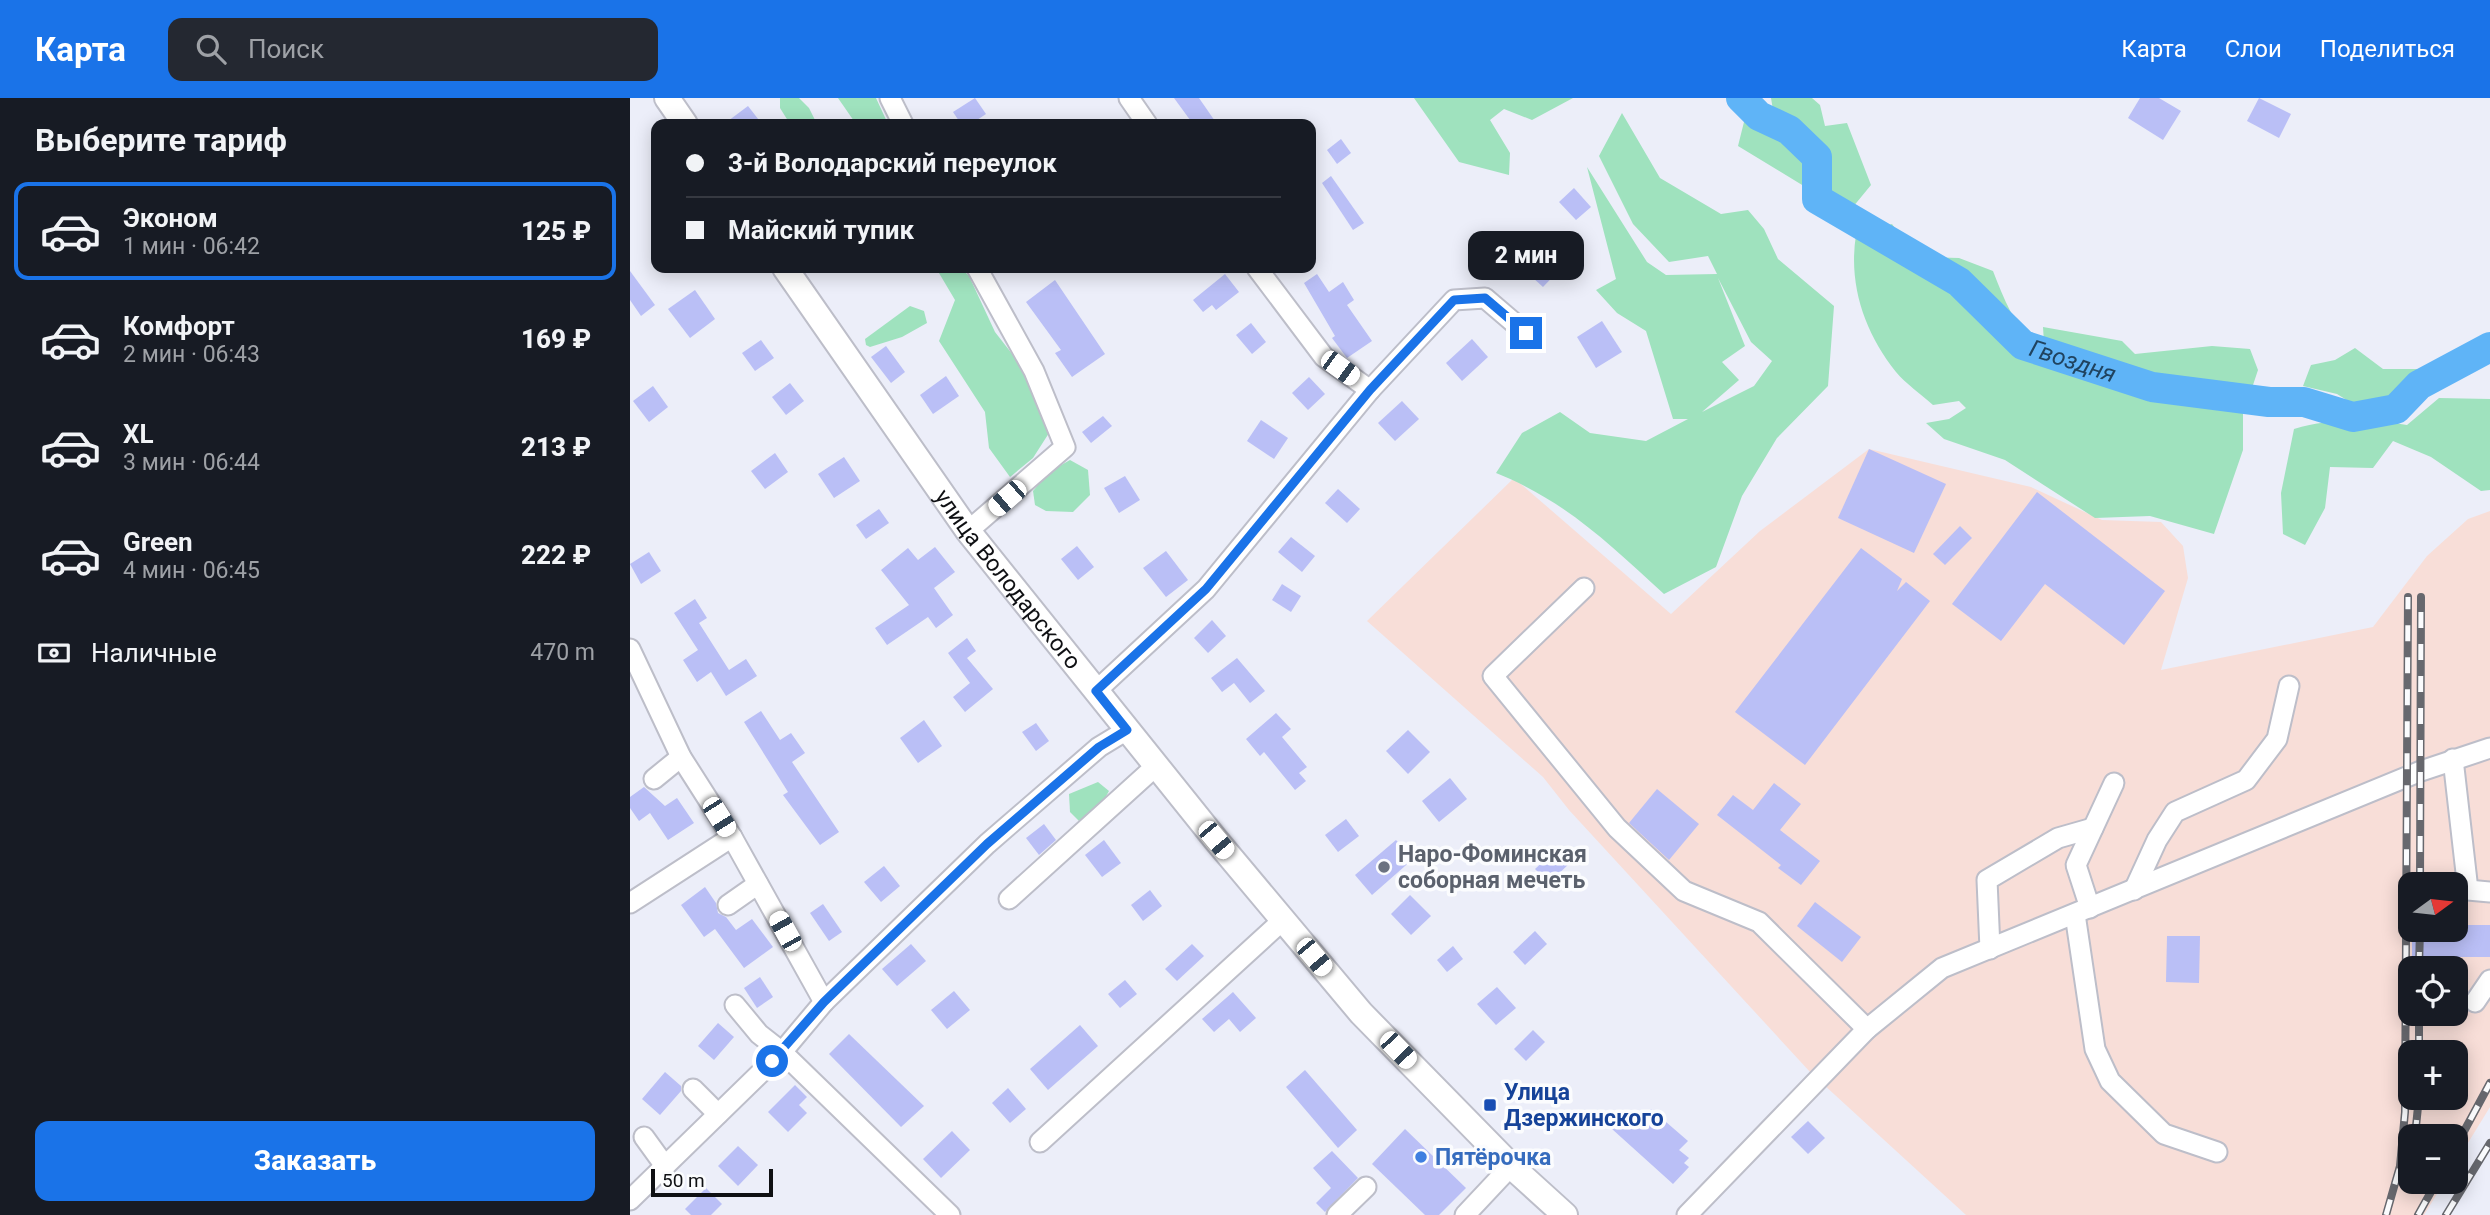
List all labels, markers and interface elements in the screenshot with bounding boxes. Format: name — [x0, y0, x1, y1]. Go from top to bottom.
search box — [168, 18, 658, 81]
text: Карта — [35, 30, 126, 69]
icon: search — [192, 30, 230, 68]
text: Поиск — [248, 34, 324, 64]
text: Карта — [2121, 35, 2187, 63]
text: Слои — [2225, 35, 2282, 63]
text: Поделиться — [2320, 35, 2455, 63]
text: Выберите тариф — [35, 121, 287, 159]
text: 3-й Володарский переулок — [728, 148, 1057, 178]
icon: car — [39, 200, 102, 263]
text: Эконом — [123, 203, 218, 233]
text: Майский тупик — [728, 215, 914, 245]
text: 125 ₽ — [521, 216, 591, 246]
callout: 2 мин — [1468, 232, 1584, 280]
text: 1 мин · 06:42 — [123, 233, 260, 260]
text: 2 мин — [1495, 242, 1557, 269]
icon: car — [39, 308, 102, 371]
text: Комфорт — [123, 311, 235, 341]
route end — [1510, 317, 1542, 349]
text: 169 ₽ — [521, 324, 591, 354]
water label: Гвоздня — [2026, 334, 2120, 388]
text: 2 мин · 06:43 — [123, 341, 260, 368]
car — [1317, 347, 1364, 389]
icon: car — [39, 416, 102, 479]
text: XL — [123, 419, 154, 449]
text: 213 ₽ — [521, 432, 591, 462]
text: 3 мин · 06:44 — [123, 449, 260, 476]
car — [985, 476, 1030, 520]
street label: улица Володарского — [930, 484, 1087, 674]
icon: car — [39, 524, 102, 587]
text: Green — [123, 527, 193, 557]
text: 222 ₽ — [521, 540, 591, 570]
text: 4 мин · 06:45 — [123, 557, 260, 584]
icon: cash — [35, 634, 73, 672]
text: Наличные — [91, 638, 217, 668]
text: 470 m — [530, 639, 595, 666]
car — [699, 794, 740, 840]
car — [1195, 817, 1238, 863]
place label: Наро-Фоминская соборная мечеть — [1398, 841, 1587, 894]
marker: Наро-Фоминская соборная мечеть — [1376, 859, 1392, 875]
north arrow — [2398, 872, 2468, 942]
map controls — [2398, 872, 2468, 1194]
car — [766, 908, 805, 954]
car — [1293, 934, 1336, 980]
button: locate — [2398, 956, 2468, 1026]
car — [1376, 1028, 1421, 1072]
button: + — [2398, 1040, 2468, 1110]
route start — [756, 1045, 788, 1077]
place label: Улица Дзержинского — [1504, 1079, 1664, 1132]
marker: Улица Дзержинского — [1482, 1097, 1498, 1113]
button: Заказать — [35, 1121, 595, 1201]
button: − — [2398, 1124, 2468, 1194]
place label: Пятёрочка — [1435, 1144, 1551, 1171]
marker: Пятёрочка — [1413, 1149, 1429, 1165]
scale bar — [651, 1166, 774, 1198]
text: 50 m — [662, 1169, 705, 1192]

